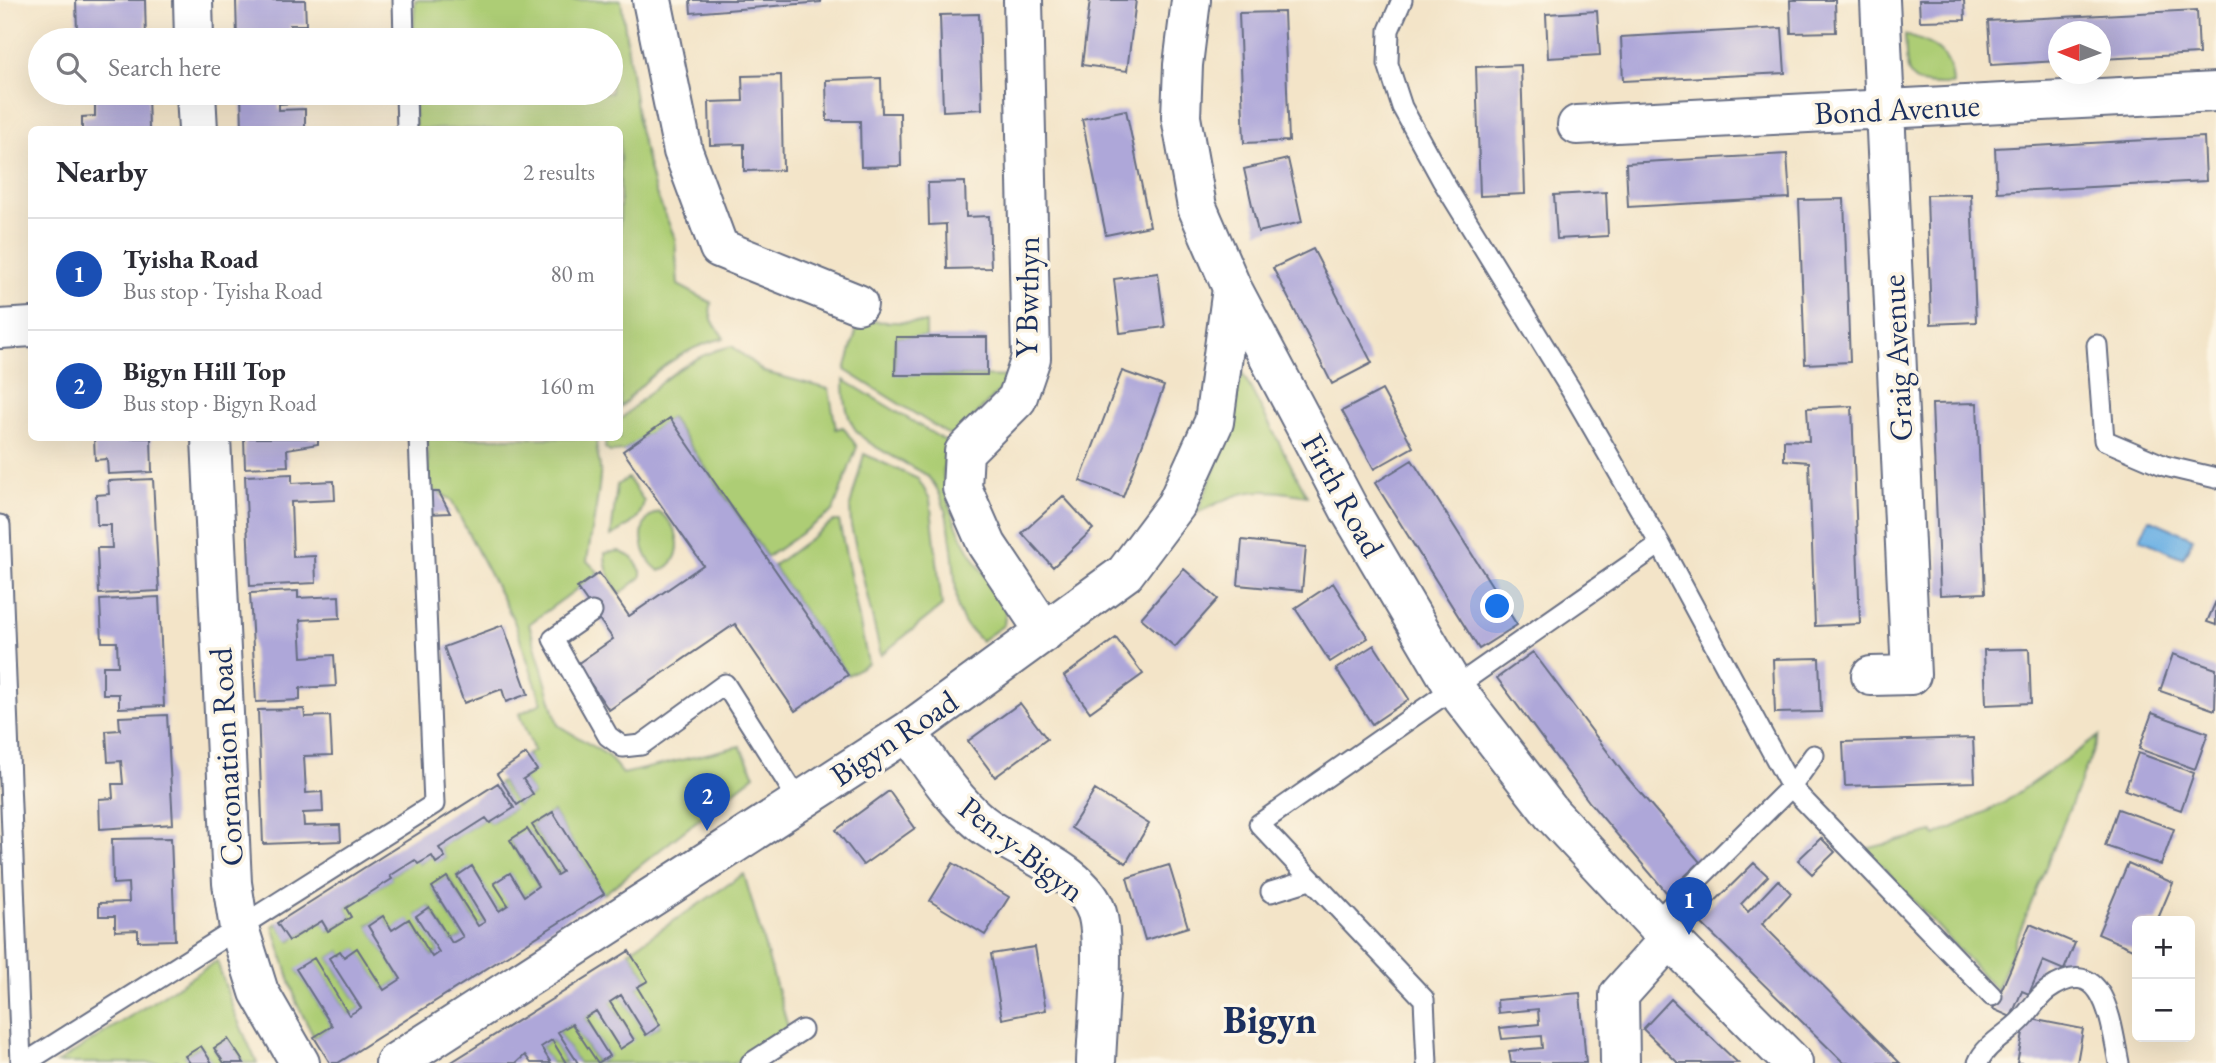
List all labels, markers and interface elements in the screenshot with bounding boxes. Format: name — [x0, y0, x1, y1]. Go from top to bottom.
north arrow — [2048, 21, 2111, 84]
search box — [28, 28, 623, 105]
icon: search — [52, 48, 90, 86]
text: Search here — [108, 50, 221, 84]
street label: Bond Avenue — [1813, 84, 1981, 134]
text: Nearby — [56, 152, 148, 191]
text: 2 results — [523, 157, 595, 187]
street label: Y Bwthyn — [1005, 236, 1049, 358]
text: Tyisha Road — [123, 242, 259, 276]
text: 1 — [73, 259, 85, 289]
text: 80 m — [550, 259, 595, 289]
street label: Graig Avenue — [1872, 274, 1922, 442]
text: Bus stop · Tyisha Road — [123, 276, 322, 306]
text: Bigyn Hill Top — [123, 354, 286, 388]
text: 2 — [73, 371, 85, 401]
text: 160 m — [539, 371, 595, 401]
text: Bus stop · Bigyn Road — [123, 388, 317, 418]
street label: Firth Road — [1292, 426, 1394, 565]
your location — [1480, 589, 1514, 623]
street label: Coronation Road — [199, 646, 253, 867]
street label: Bigyn Road — [822, 680, 966, 796]
pin: 2 — [684, 773, 730, 831]
street label: Pen-y-Bigyn — [951, 787, 1093, 911]
pin: 1 — [1666, 877, 1712, 935]
map controls — [2132, 916, 2195, 1042]
button: + — [2132, 916, 2195, 979]
button: − — [2132, 979, 2195, 1042]
district label: Bigyn — [1223, 995, 1317, 1044]

